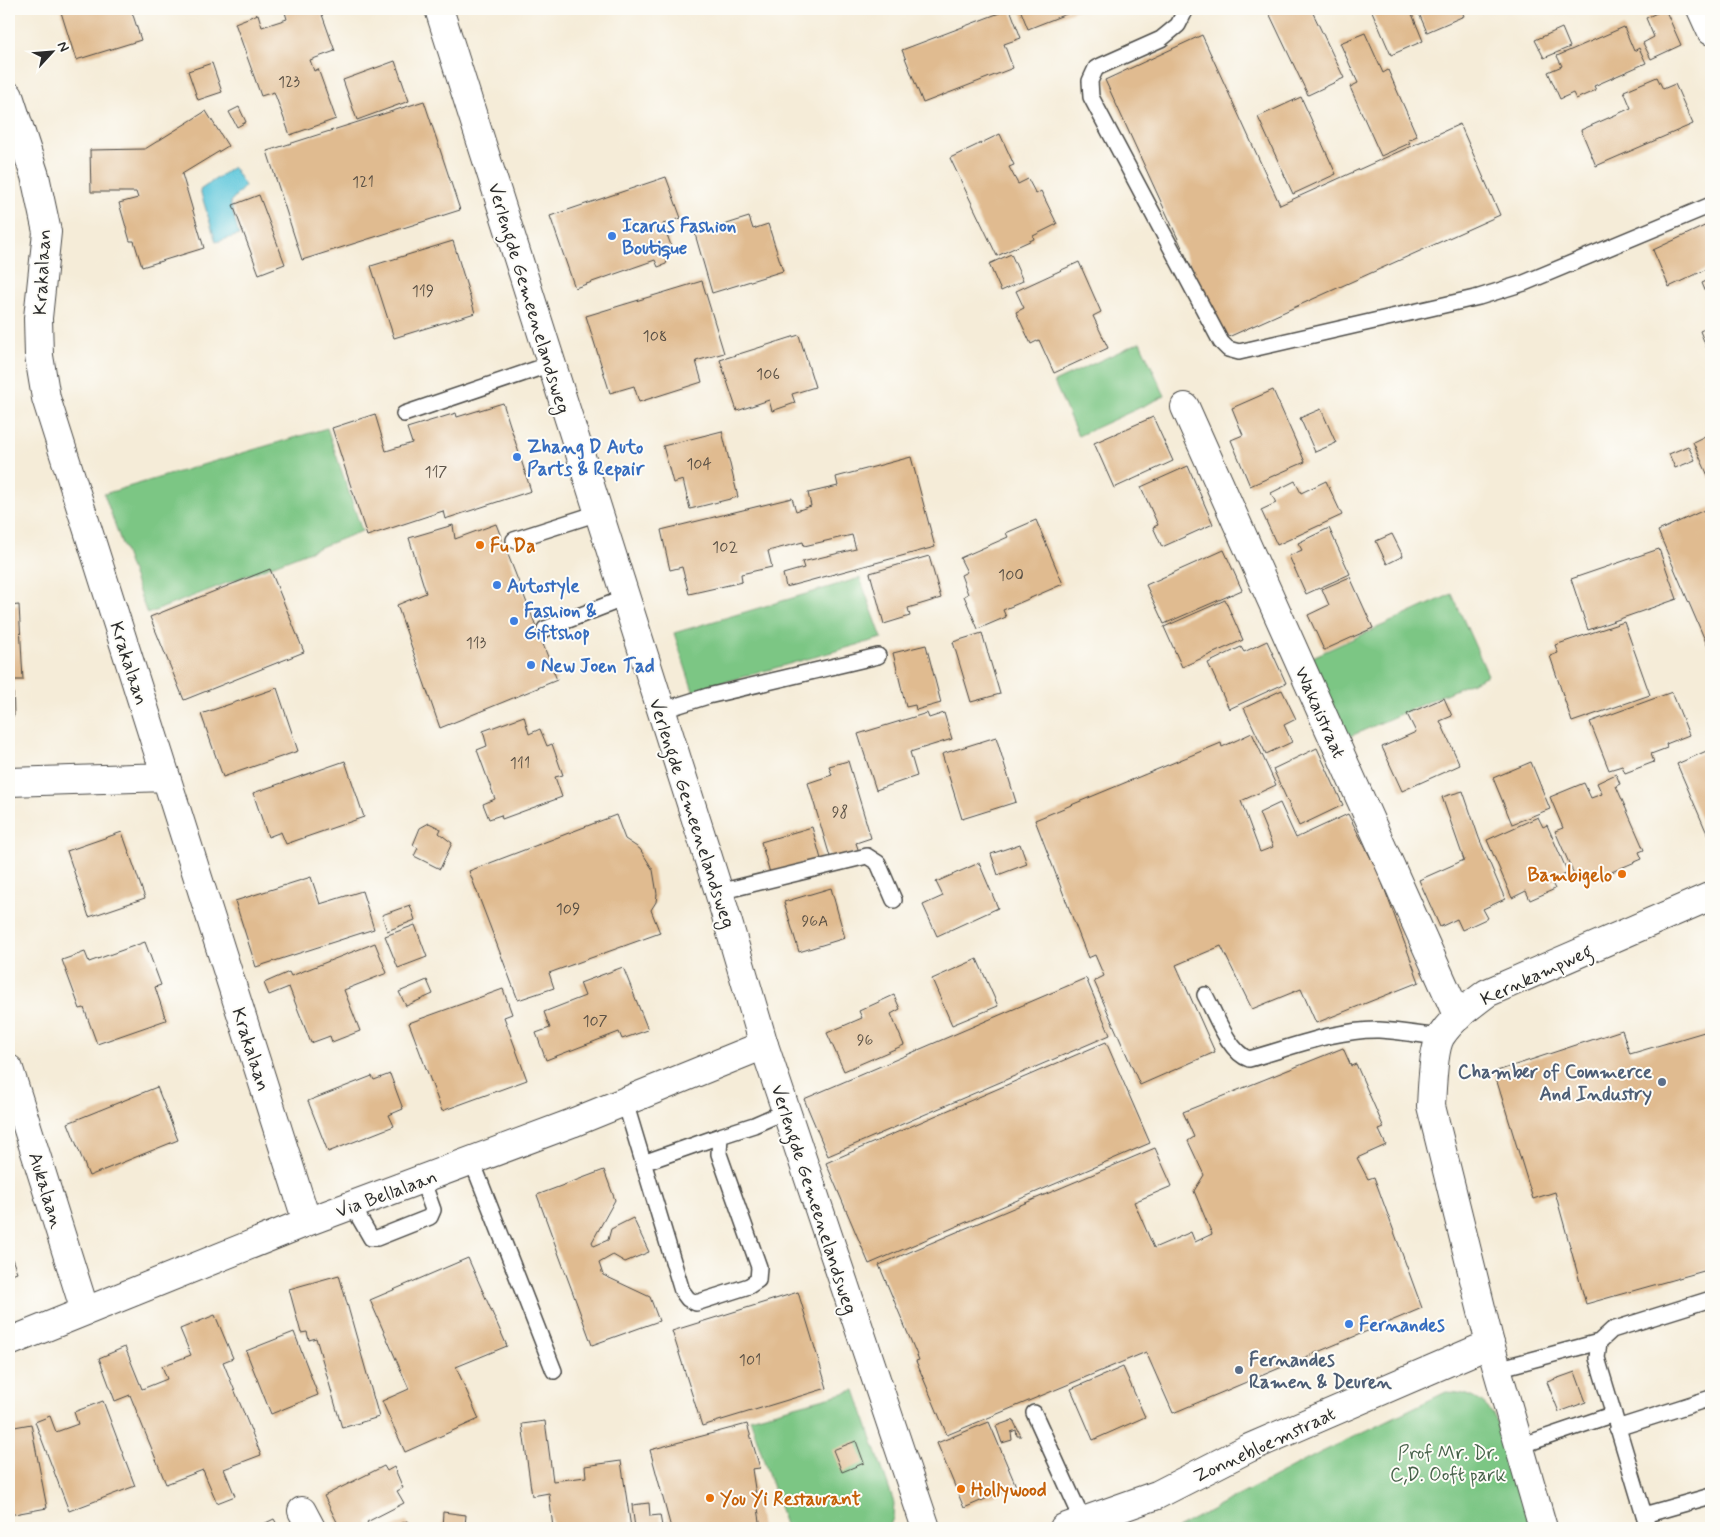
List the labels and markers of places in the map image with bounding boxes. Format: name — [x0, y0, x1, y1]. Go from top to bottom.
place label: Icarus Fashion Boutique — [622, 214, 737, 261]
marker: Icarus Fashion Boutique — [606, 230, 618, 242]
place label: Zhang D Auto Parts & Repair — [527, 435, 645, 482]
marker: Zhang D Auto Parts & Repair — [511, 451, 523, 463]
place label: Fu Da — [490, 534, 535, 559]
marker: Fu Da — [474, 539, 486, 551]
place label: Autostyle — [507, 574, 580, 600]
marker: Autostyle — [491, 579, 503, 591]
place label: Fashion & Giftshop — [524, 599, 597, 646]
marker: Fashion & Giftshop — [508, 615, 520, 627]
place label: New Joen Tad — [541, 654, 655, 679]
marker: New Joen Tad — [525, 659, 537, 671]
place label: Bambigelo — [1527, 863, 1612, 889]
marker: Bambigelo — [1616, 868, 1628, 880]
place label: Chamber of Commerce And Industry — [1458, 1060, 1653, 1107]
marker: Chamber of Commerce And Industry — [1656, 1076, 1668, 1088]
place label: Fernandes — [1359, 1313, 1445, 1338]
marker: Fernandes — [1343, 1318, 1355, 1330]
place label: Fernandes Ramen & Deuren — [1249, 1348, 1392, 1395]
marker: Fernandes Ramen & Deuren — [1233, 1364, 1245, 1376]
place label: Hollywood — [971, 1478, 1047, 1504]
marker: Hollywood — [955, 1483, 967, 1495]
place label: You Yi Restaurant — [720, 1487, 861, 1512]
marker: You Yi Restaurant — [704, 1492, 716, 1504]

